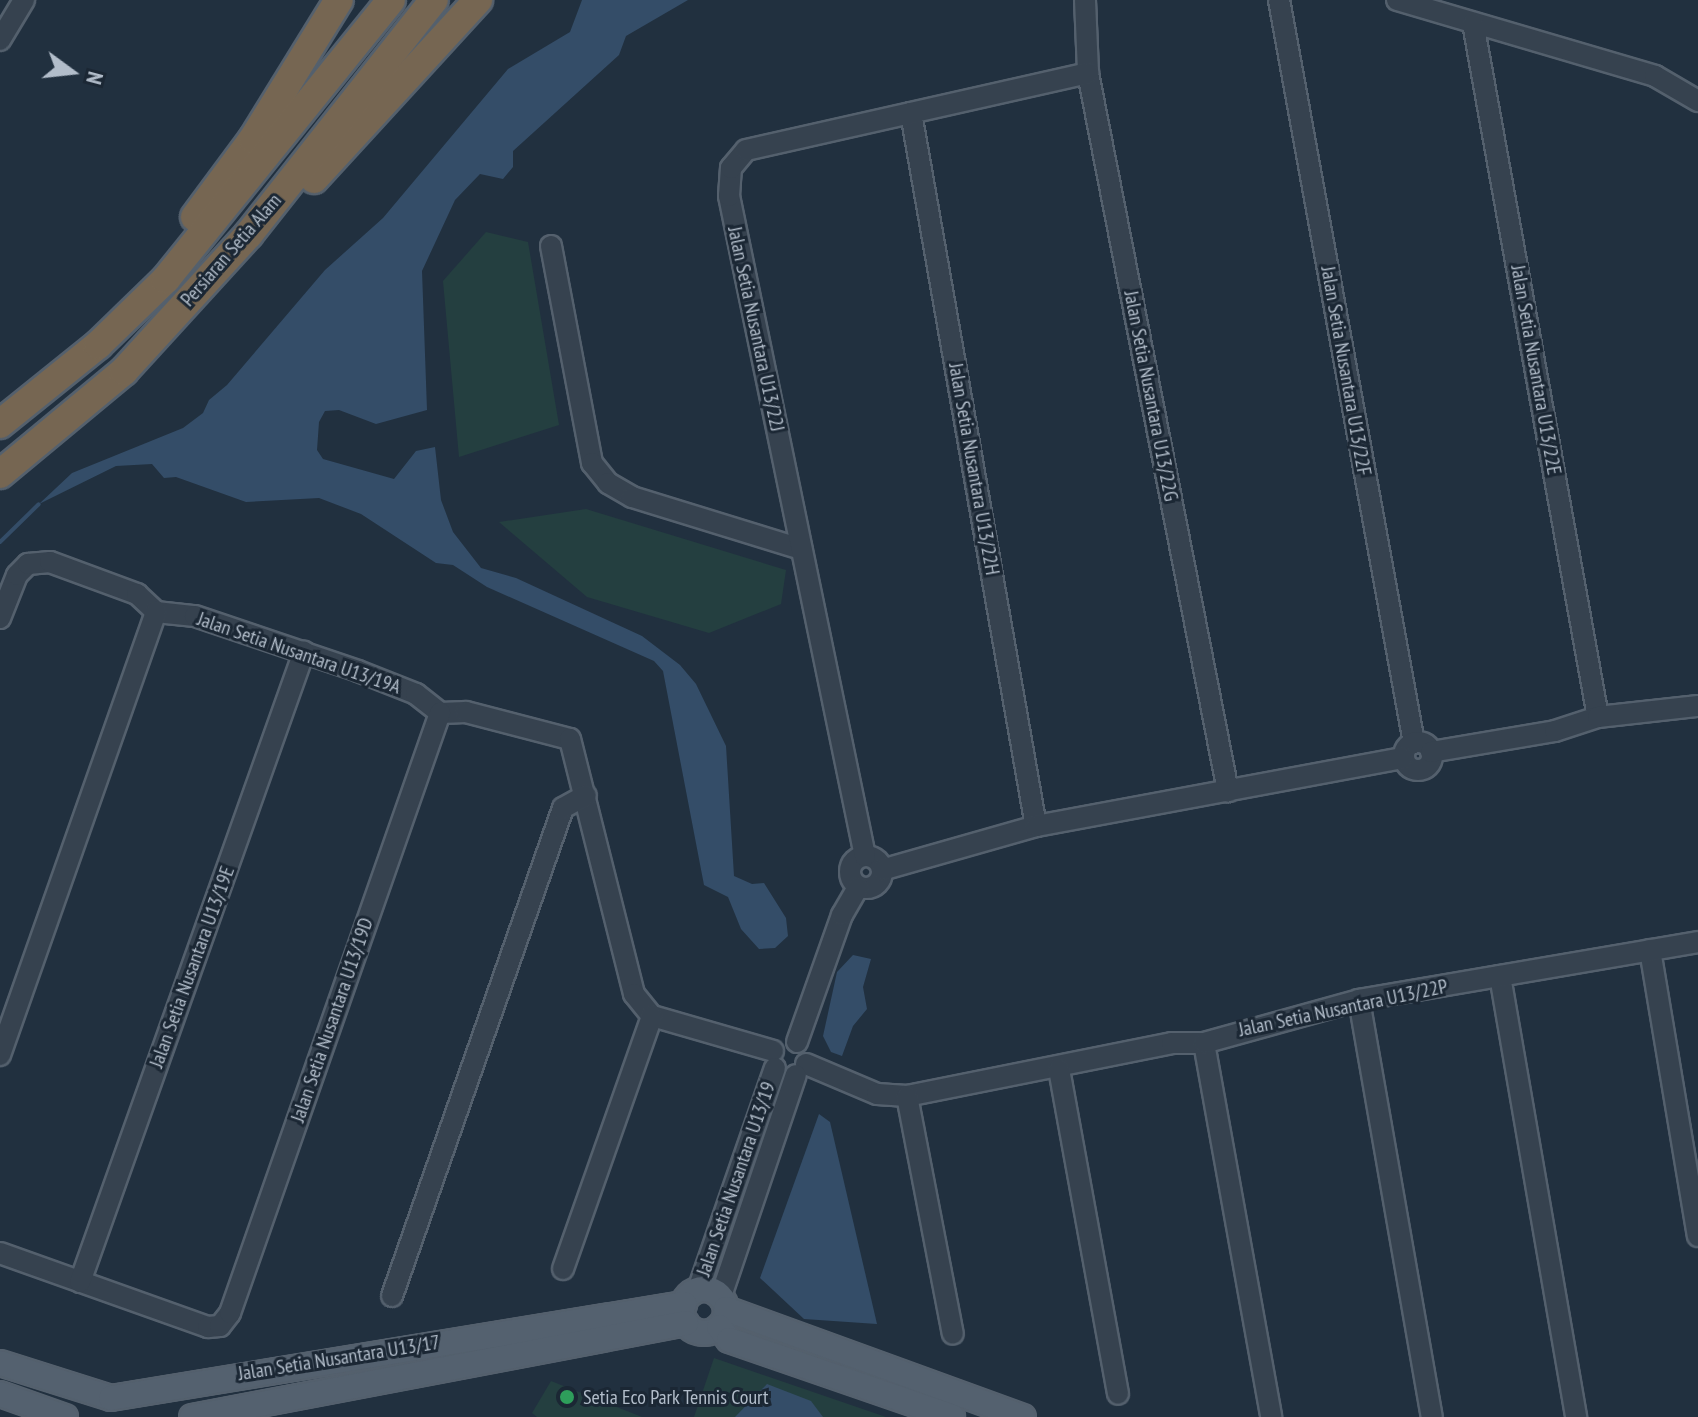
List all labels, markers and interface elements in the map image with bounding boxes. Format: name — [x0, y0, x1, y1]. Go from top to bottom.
north arrow — [32, 32, 112, 112]
text: N — [80, 69, 110, 88]
street label: Persiaran Setia Alam — [175, 189, 287, 311]
street label: Jalan Setia Nusantara U13/22J — [723, 224, 789, 434]
street label: Jalan Setia Nusantara U13/22E — [1506, 263, 1566, 477]
street label: Jalan Setia Nusantara U13/22F — [1316, 264, 1376, 478]
street label: Jalan Setia Nusantara U13/22G — [1119, 289, 1183, 503]
street label: Jalan Setia Nusantara U13/22H — [944, 361, 1004, 577]
street label: Jalan Setia Nusantara U13/19A — [194, 607, 404, 699]
street label: Jalan Setia Nusantara U13/19E — [144, 863, 240, 1071]
street label: Jalan Setia Nusantara U13/19D — [286, 915, 378, 1125]
street label: Jalan Setia Nusantara U13/22P — [1236, 974, 1450, 1042]
street label: Jalan Setia Nusantara U13/19 — [691, 1079, 781, 1279]
street label: Jalan Setia Nusantara U13/17 — [236, 1330, 442, 1386]
place label: Setia Eco Park Tennis Court — [583, 1385, 770, 1409]
marker: Setia Eco Park Tennis Court — [558, 1388, 576, 1406]

